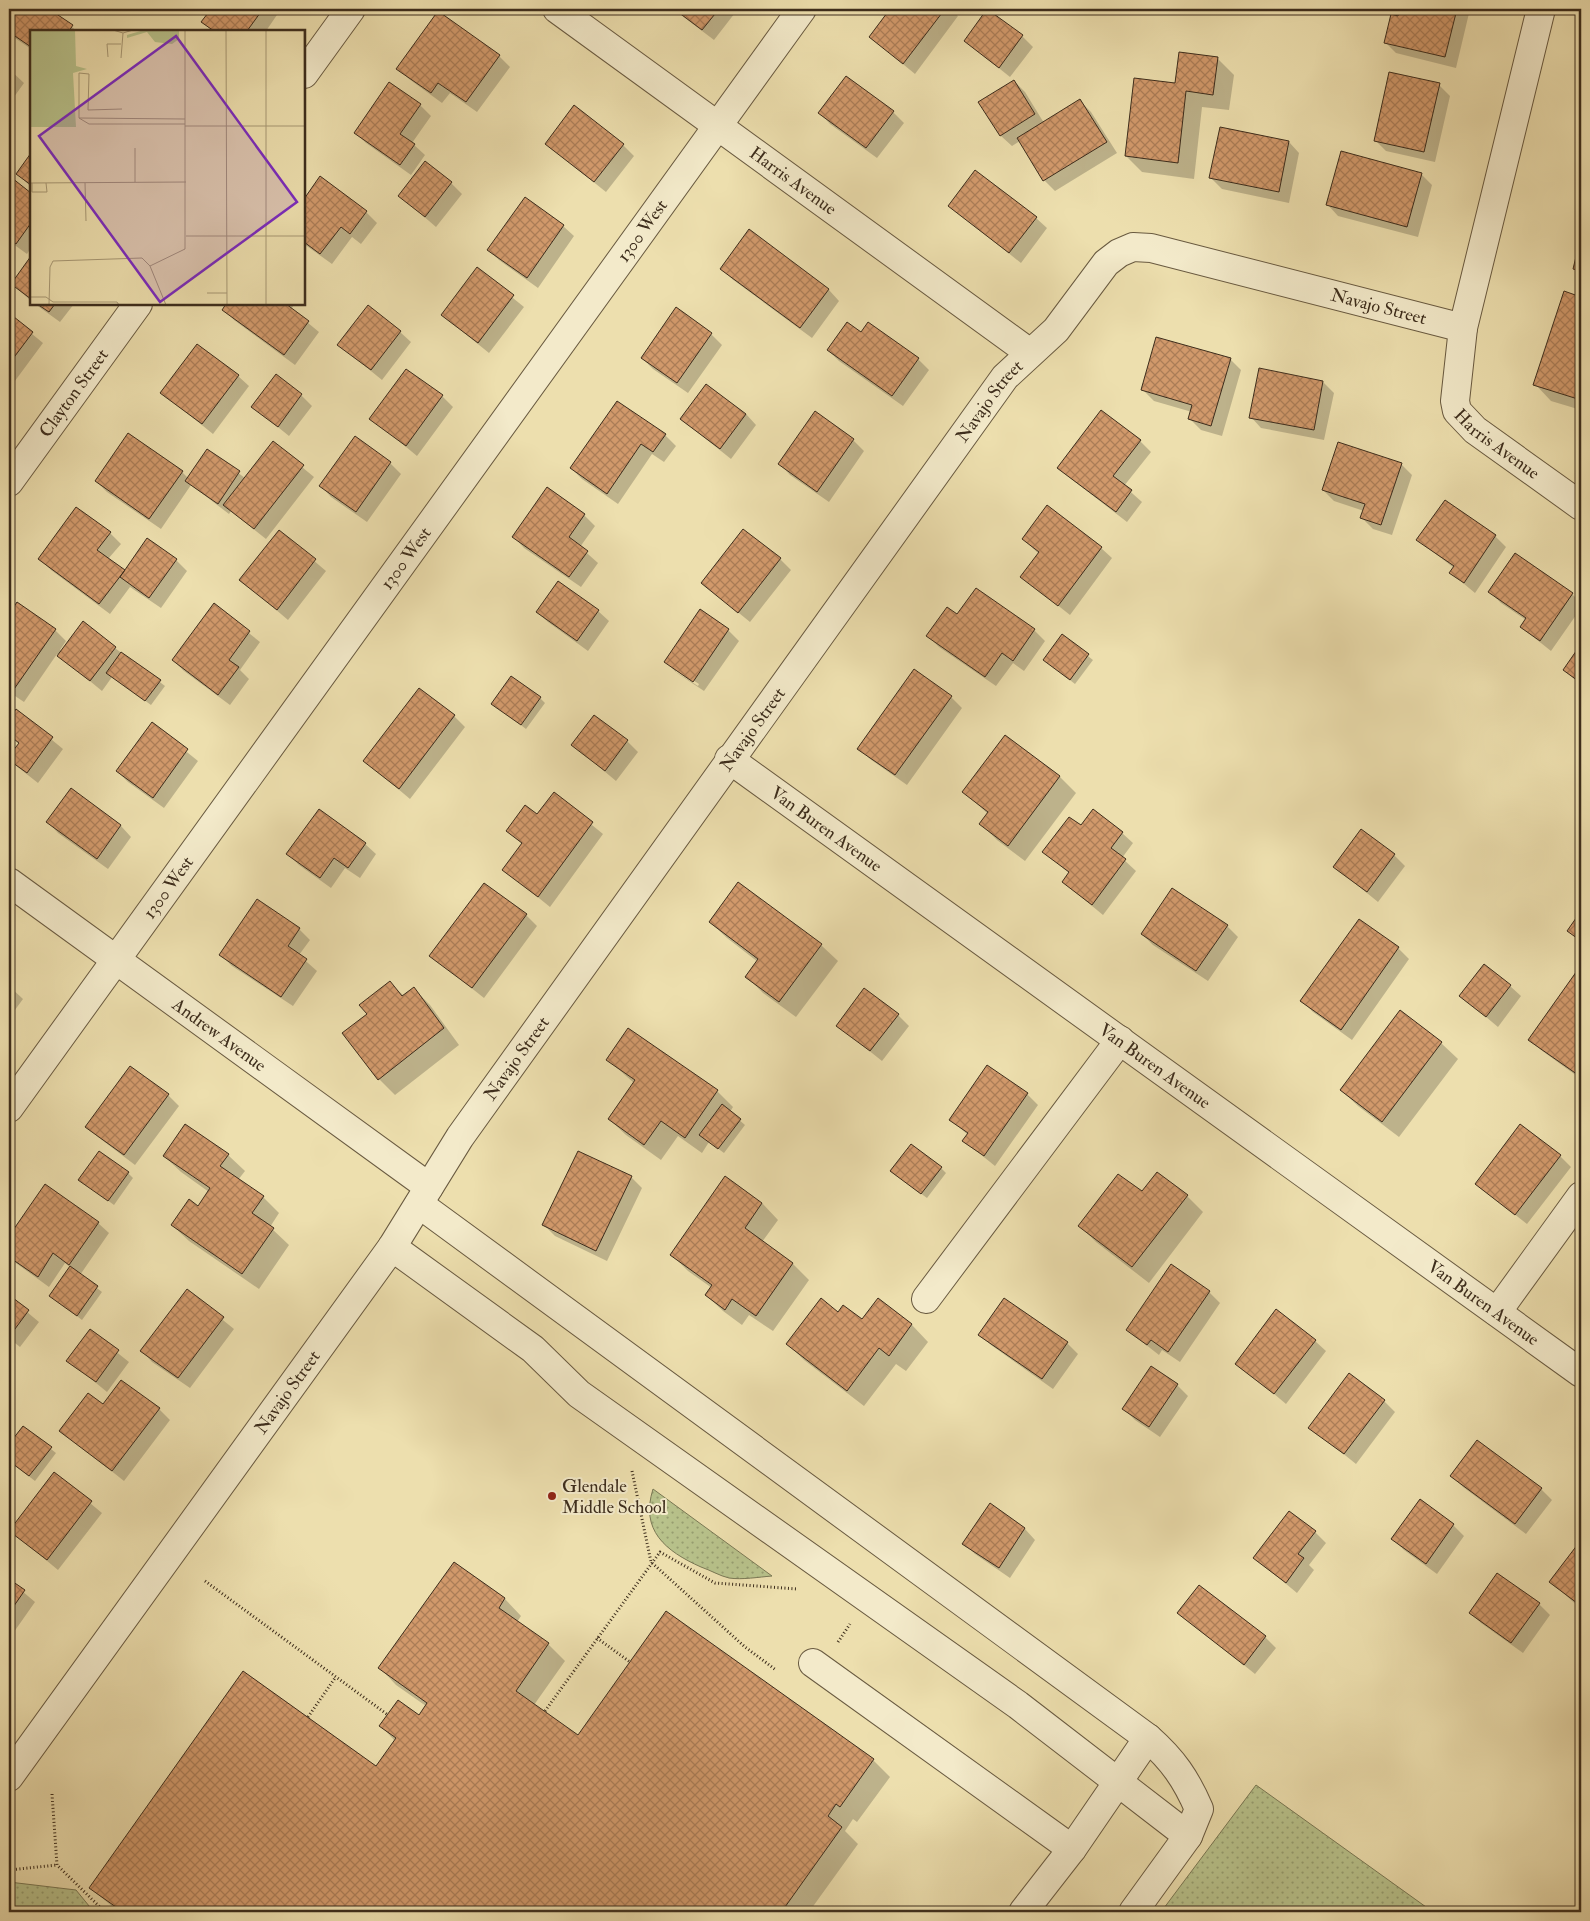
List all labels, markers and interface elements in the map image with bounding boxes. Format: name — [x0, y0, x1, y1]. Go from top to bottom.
inset map — [30, 30, 305, 305]
street label: Harris Avenue — [745, 141, 842, 220]
street label: 1300 West — [612, 195, 673, 266]
street label: Navajo Street — [1328, 283, 1429, 330]
street label: Clayton Street — [34, 344, 113, 442]
street label: Navajo Street — [951, 355, 1028, 447]
street label: Harris Avenue — [1449, 404, 1545, 485]
street label: 1300 West — [375, 522, 436, 594]
street label: Navajo Street — [715, 683, 790, 776]
street label: Van Buren Avenue — [766, 781, 887, 877]
street label: 1300 West — [138, 851, 199, 923]
street label: Andrew Avenue — [167, 992, 271, 1077]
street label: Navajo Street — [479, 1012, 554, 1105]
street label: Van Buren Avenue — [1095, 1018, 1216, 1114]
street label: Van Buren Avenue — [1423, 1255, 1544, 1351]
street label: Navajo Street — [249, 1345, 325, 1438]
place label: Glendale Middle School — [562, 1475, 667, 1519]
marker: Glendale Middle School — [546, 1490, 558, 1502]

